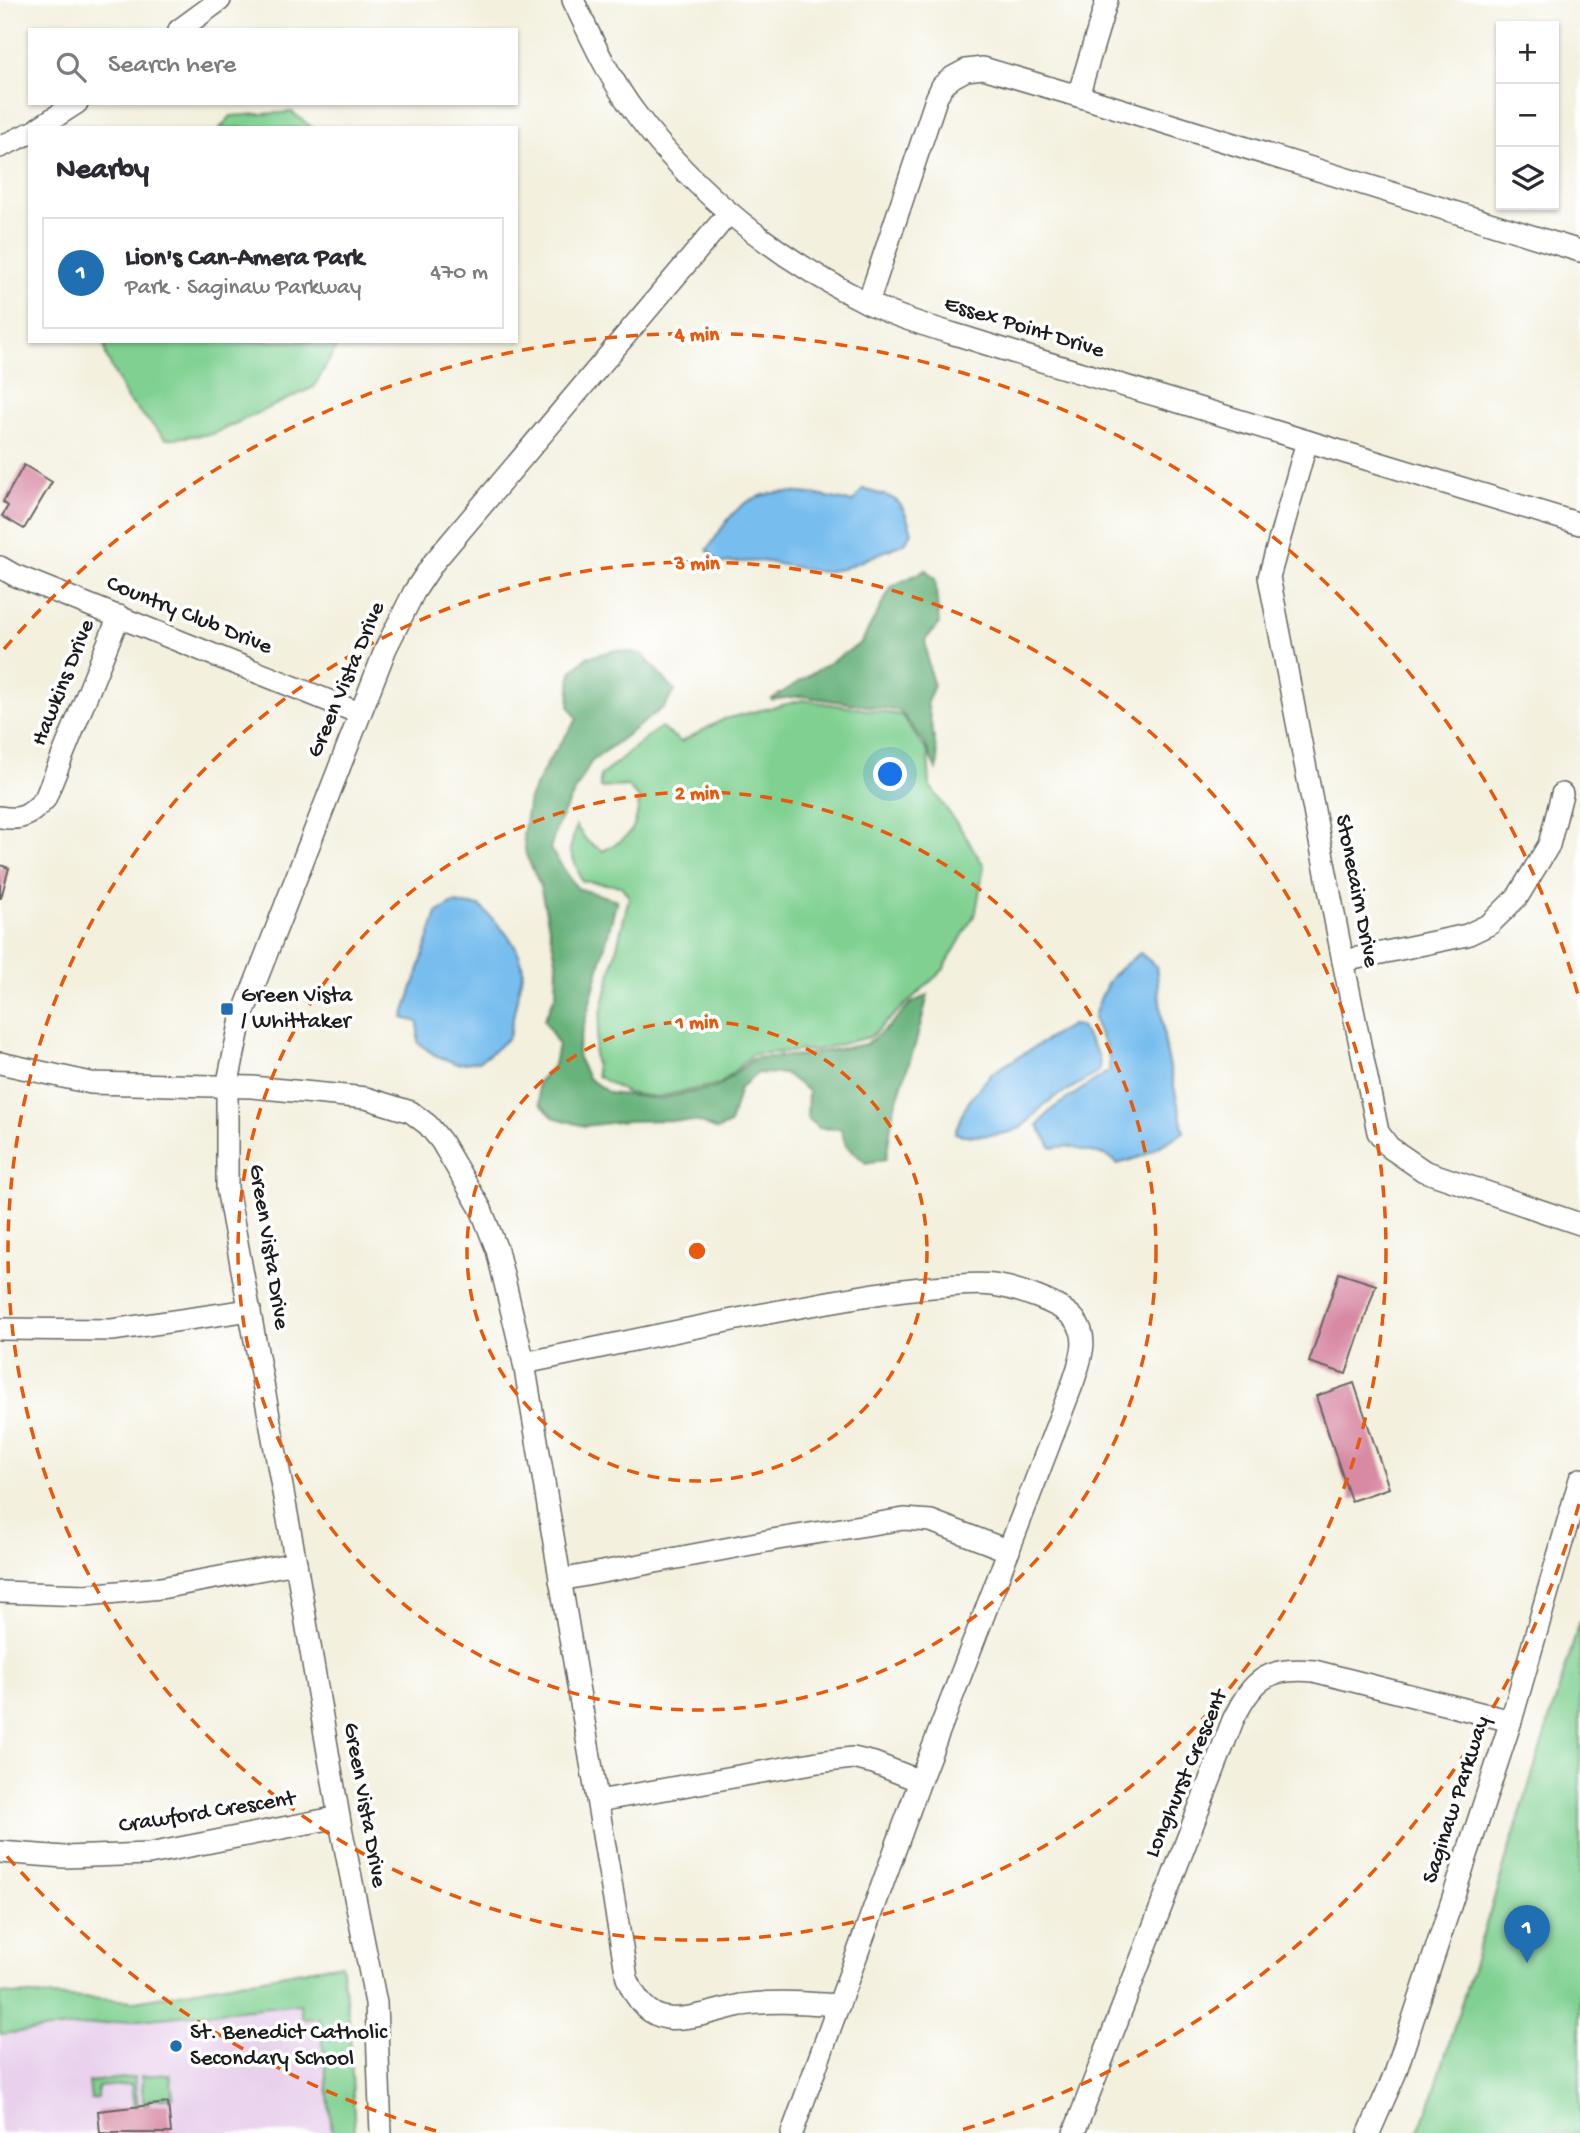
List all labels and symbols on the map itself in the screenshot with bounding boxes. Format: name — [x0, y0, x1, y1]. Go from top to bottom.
street label: Essex Point Drive — [941, 291, 1108, 366]
text: 4 min — [674, 324, 720, 349]
text: 3 min — [673, 553, 721, 578]
street label: Country Club Drive — [102, 570, 277, 662]
street label: Green Vista Drive — [302, 597, 392, 762]
street label: Hawkins Drive — [26, 615, 102, 750]
your location — [873, 757, 907, 791]
text: 2 min — [675, 783, 720, 808]
street label: Stonecairn Drive — [1328, 812, 1384, 971]
place label: Green Vista / Whittaker — [241, 983, 353, 1036]
marker: Green Vista / Whittaker — [219, 1001, 235, 1017]
text: 1 min — [675, 1012, 719, 1037]
street label: Green Vista Drive — [242, 1163, 295, 1333]
centre of rings — [685, 1239, 709, 1263]
street label: Longhurst Crescent — [1139, 1684, 1235, 1862]
street label: Saginaw Parkway — [1417, 1713, 1497, 1887]
street label: Green Vista Drive — [336, 1721, 392, 1891]
street label: Crawford Crescent — [117, 1785, 299, 1840]
pin: 1 — [1504, 1905, 1550, 1963]
place label: St. Benedict Catholic Secondary School — [190, 2020, 388, 2073]
marker: St. Benedict Catholic Secondary School — [168, 2038, 184, 2054]

